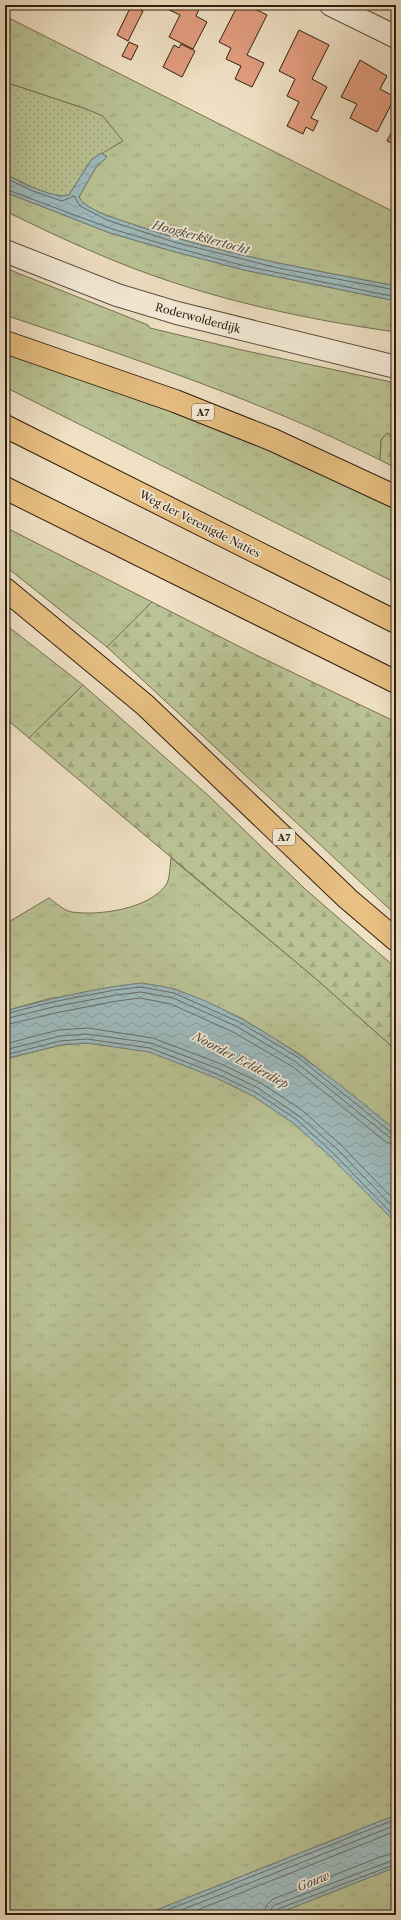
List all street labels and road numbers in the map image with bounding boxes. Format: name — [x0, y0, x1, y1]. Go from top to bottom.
street label: Roderwolderdijk — [154, 300, 243, 336]
road number: A7 — [192, 404, 214, 420]
street label: Weg der Verenigde Naties — [136, 487, 263, 561]
road number: A7 — [273, 829, 295, 845]

